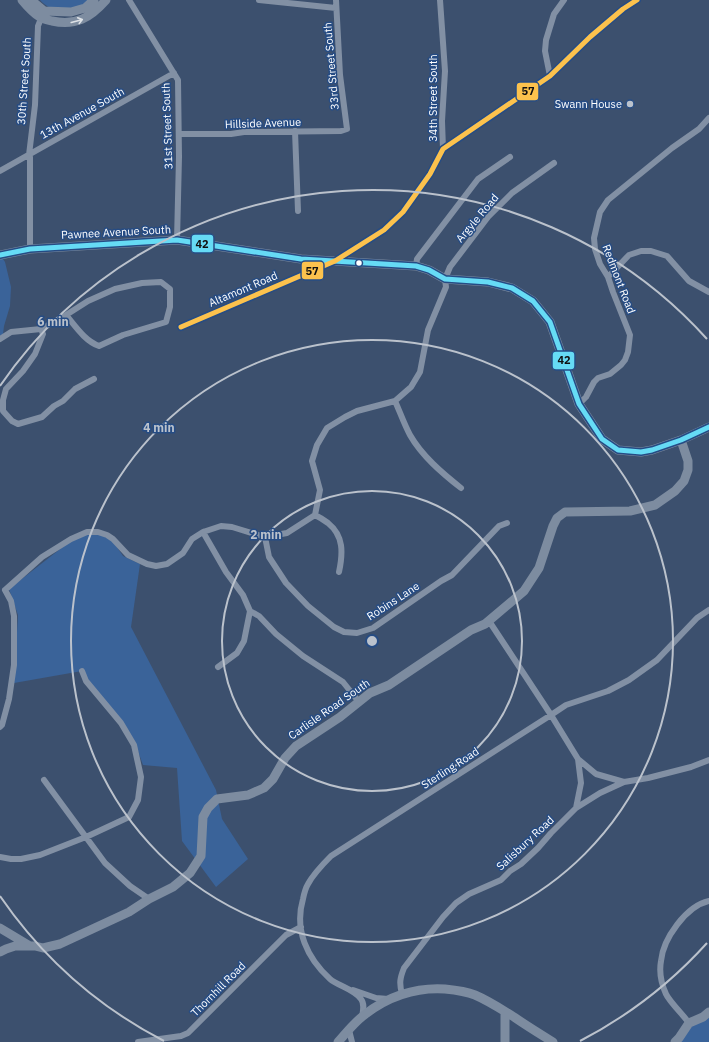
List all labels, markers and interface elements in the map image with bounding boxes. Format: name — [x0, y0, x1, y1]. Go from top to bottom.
one-way arrow — [70, 16, 83, 24]
street label: 33rd Street South — [320, 22, 342, 110]
street label: 30th Street South — [14, 37, 34, 125]
street label: 34th Street South — [426, 54, 440, 142]
street label: 31st Street South — [158, 82, 176, 170]
line badge: 57 — [516, 82, 539, 101]
street label: 13th Avenue South — [37, 84, 127, 142]
text: 57 — [521, 84, 535, 98]
place label: Swann House — [555, 97, 622, 111]
marker: Swann House — [625, 99, 635, 109]
street label: Hillside Avenue — [225, 115, 301, 131]
street label: Argyle Road — [453, 191, 501, 245]
street label: Pawnee Avenue South — [61, 222, 171, 242]
line badge: 42 — [191, 234, 214, 253]
text: 42 — [195, 237, 209, 251]
street label: Redmont Road — [599, 242, 639, 316]
unlabelled marker — [354, 258, 364, 268]
line badge: 57 — [301, 261, 324, 280]
text: 57 — [305, 264, 319, 278]
street label: Altamont Road — [206, 268, 280, 310]
text: 6 min — [37, 314, 69, 329]
line badge: 42 — [552, 351, 575, 370]
text: 42 — [557, 353, 571, 367]
text: 4 min — [143, 420, 175, 435]
text: 2 min — [250, 527, 282, 542]
street label: Robins Lane — [364, 579, 422, 623]
centre of rings — [365, 634, 379, 648]
street label: Carlisle Road South — [286, 676, 372, 742]
street label: Sterling Road — [419, 744, 481, 792]
street label: Salisbury Road — [493, 813, 557, 873]
street label: Thornhill Road — [188, 959, 248, 1019]

